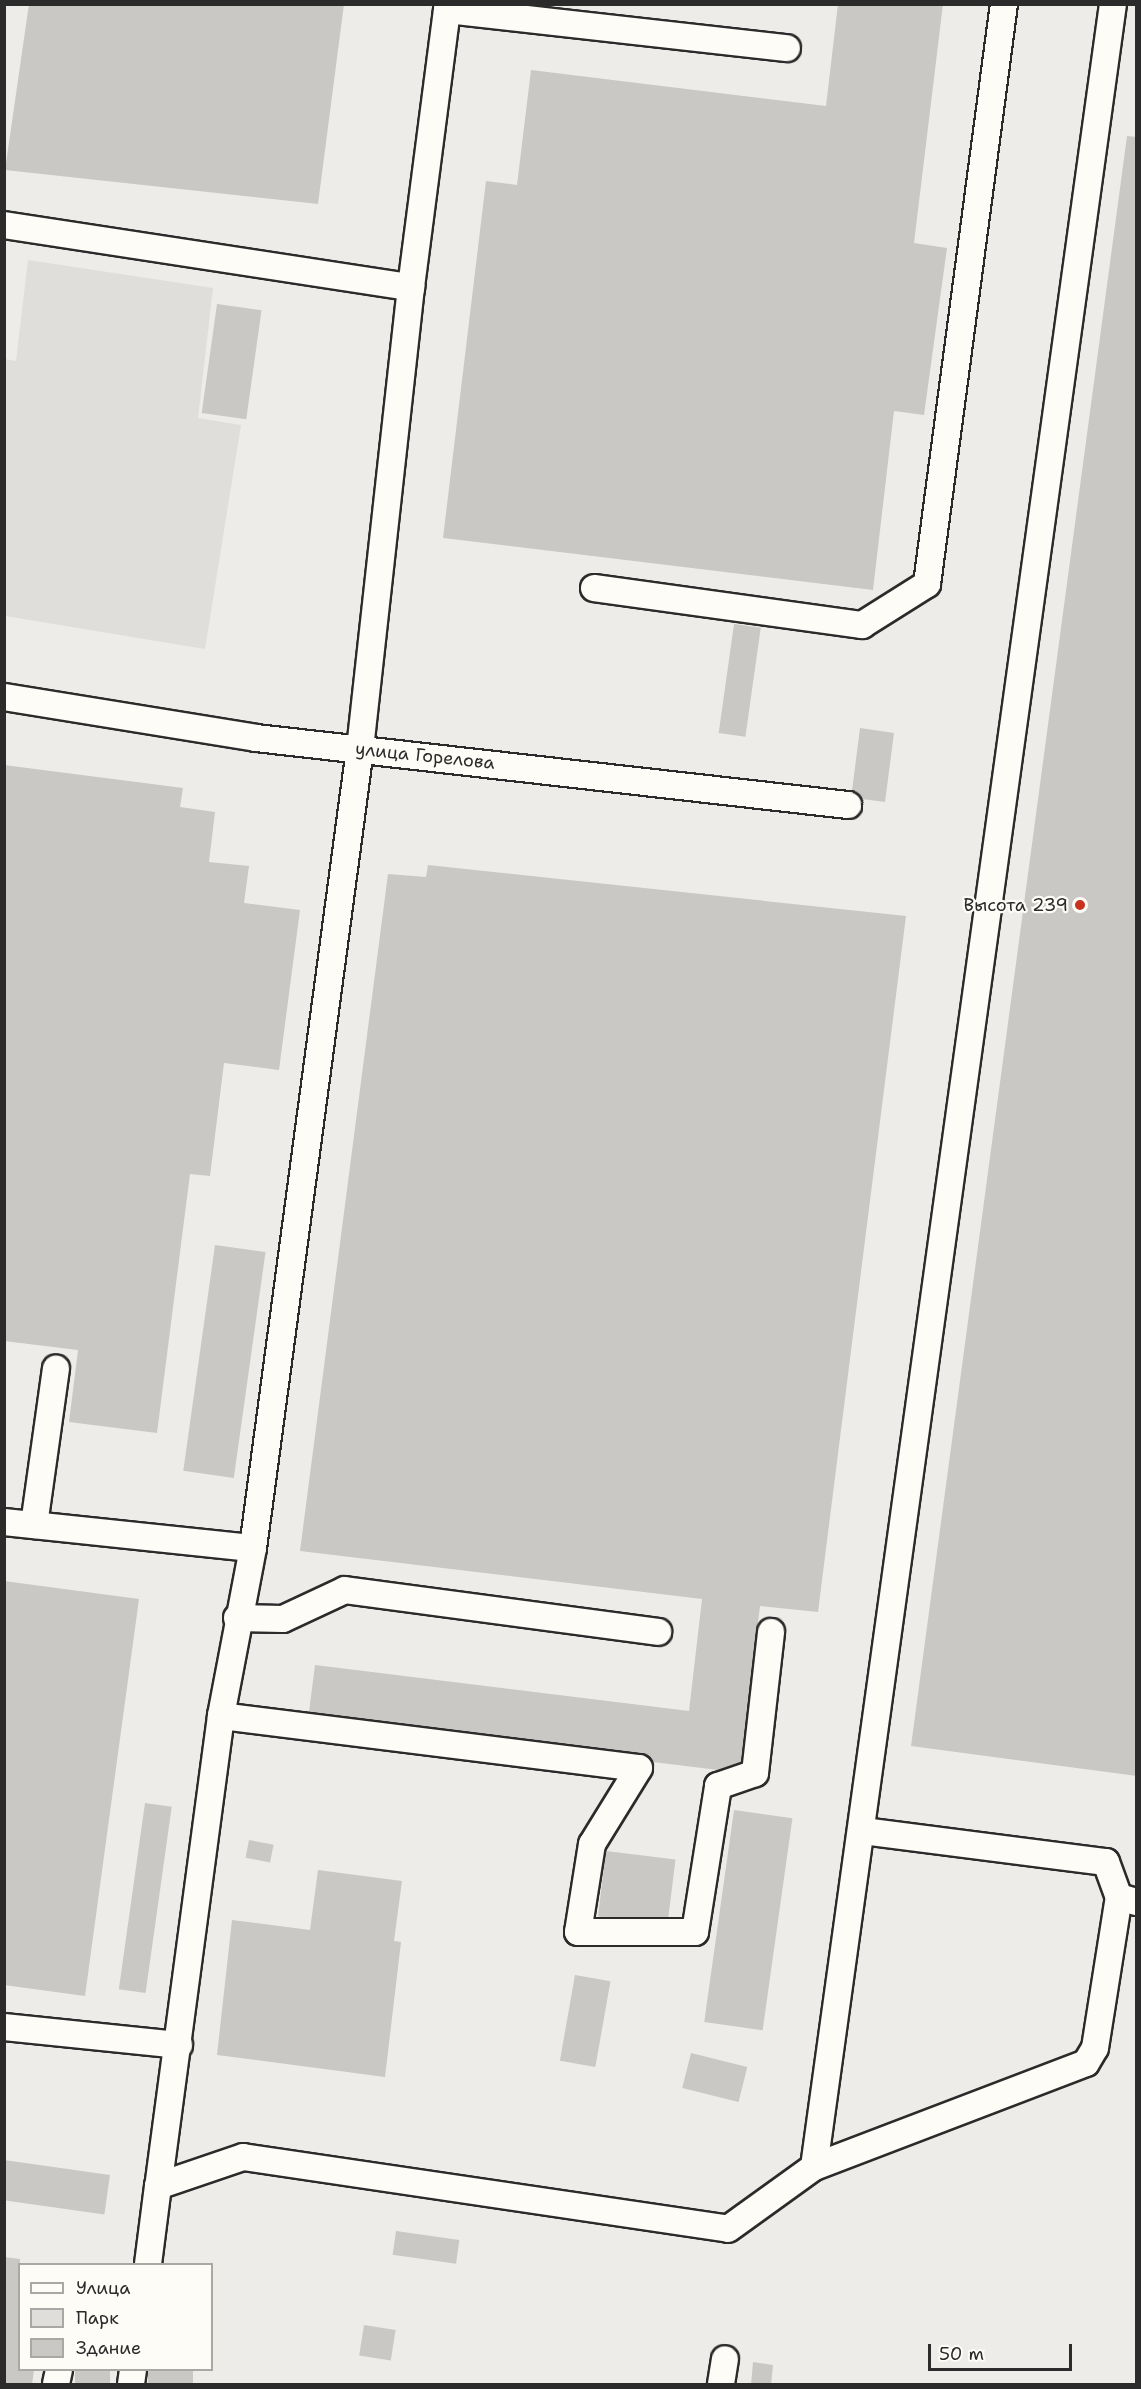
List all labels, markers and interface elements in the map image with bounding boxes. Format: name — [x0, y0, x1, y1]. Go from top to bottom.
street label: улица Горелова — [354, 738, 496, 774]
place label: Высота 239 — [964, 894, 1068, 916]
marker: Высота 239 — [1073, 898, 1087, 912]
legend — [18, 2263, 213, 2371]
text: Улица — [76, 2276, 130, 2300]
text: Парк — [76, 2306, 119, 2330]
scale bar — [931, 2332, 1075, 2370]
text: Здание — [76, 2336, 141, 2360]
text: 50 m — [939, 2342, 984, 2366]

